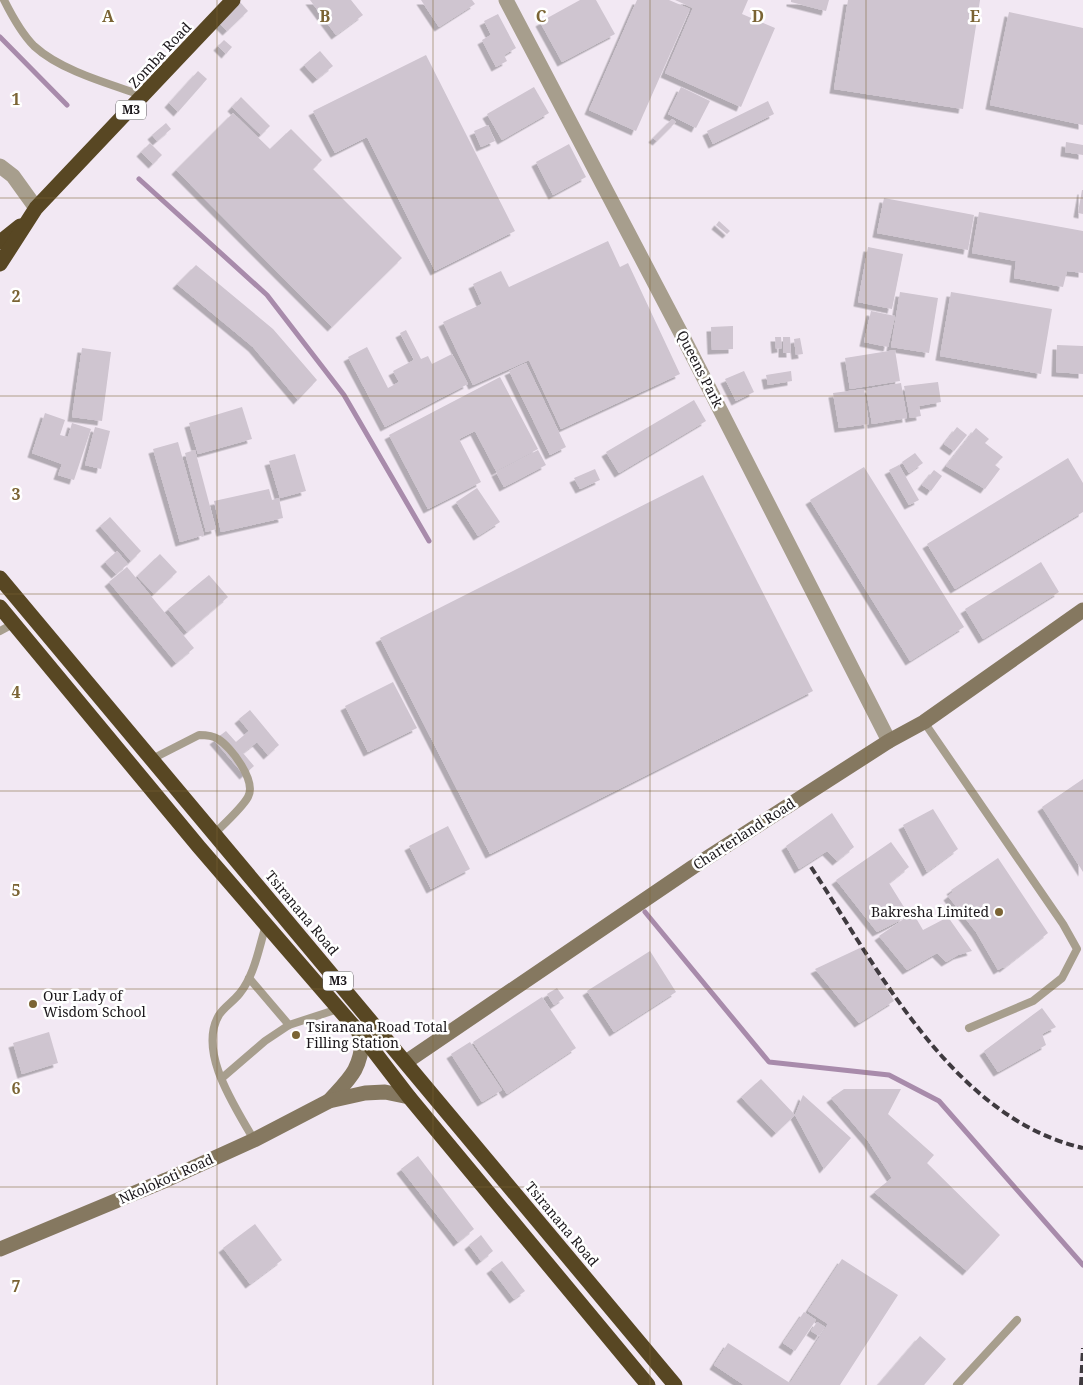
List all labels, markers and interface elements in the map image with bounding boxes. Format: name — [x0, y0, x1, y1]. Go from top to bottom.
text: A — [102, 5, 115, 27]
text: B — [320, 5, 331, 27]
text: C — [536, 5, 547, 27]
text: D — [752, 5, 764, 27]
text: E — [970, 5, 980, 27]
street label: Zomba Road — [124, 17, 195, 92]
text: 1 — [11, 88, 21, 110]
road number: M3 — [116, 100, 146, 120]
text: 2 — [11, 285, 21, 307]
street label: Queens Park — [673, 327, 728, 411]
text: 3 — [11, 483, 21, 505]
text: 4 — [11, 681, 21, 703]
street label: Charterland Road — [689, 793, 799, 874]
street label: Tsiranana Road — [261, 866, 344, 959]
text: 5 — [11, 879, 21, 901]
place label: Bakresha Limited — [871, 902, 989, 921]
marker: Bakresha Limited — [993, 906, 1005, 918]
road number: M3 — [323, 971, 353, 990]
place label: Our Lady of Wisdom School — [43, 986, 147, 1021]
marker: Our Lady of Wisdom School — [27, 998, 39, 1010]
place label: Tsiranana Road Total Filling Station — [306, 1017, 448, 1052]
marker: Tsiranana Road Total Filling Station — [290, 1029, 302, 1041]
text: 6 — [11, 1077, 21, 1099]
street label: Nkolokoti Road — [115, 1149, 217, 1208]
street label: Tsiranana Road — [521, 1177, 604, 1270]
text: 7 — [11, 1275, 21, 1297]

